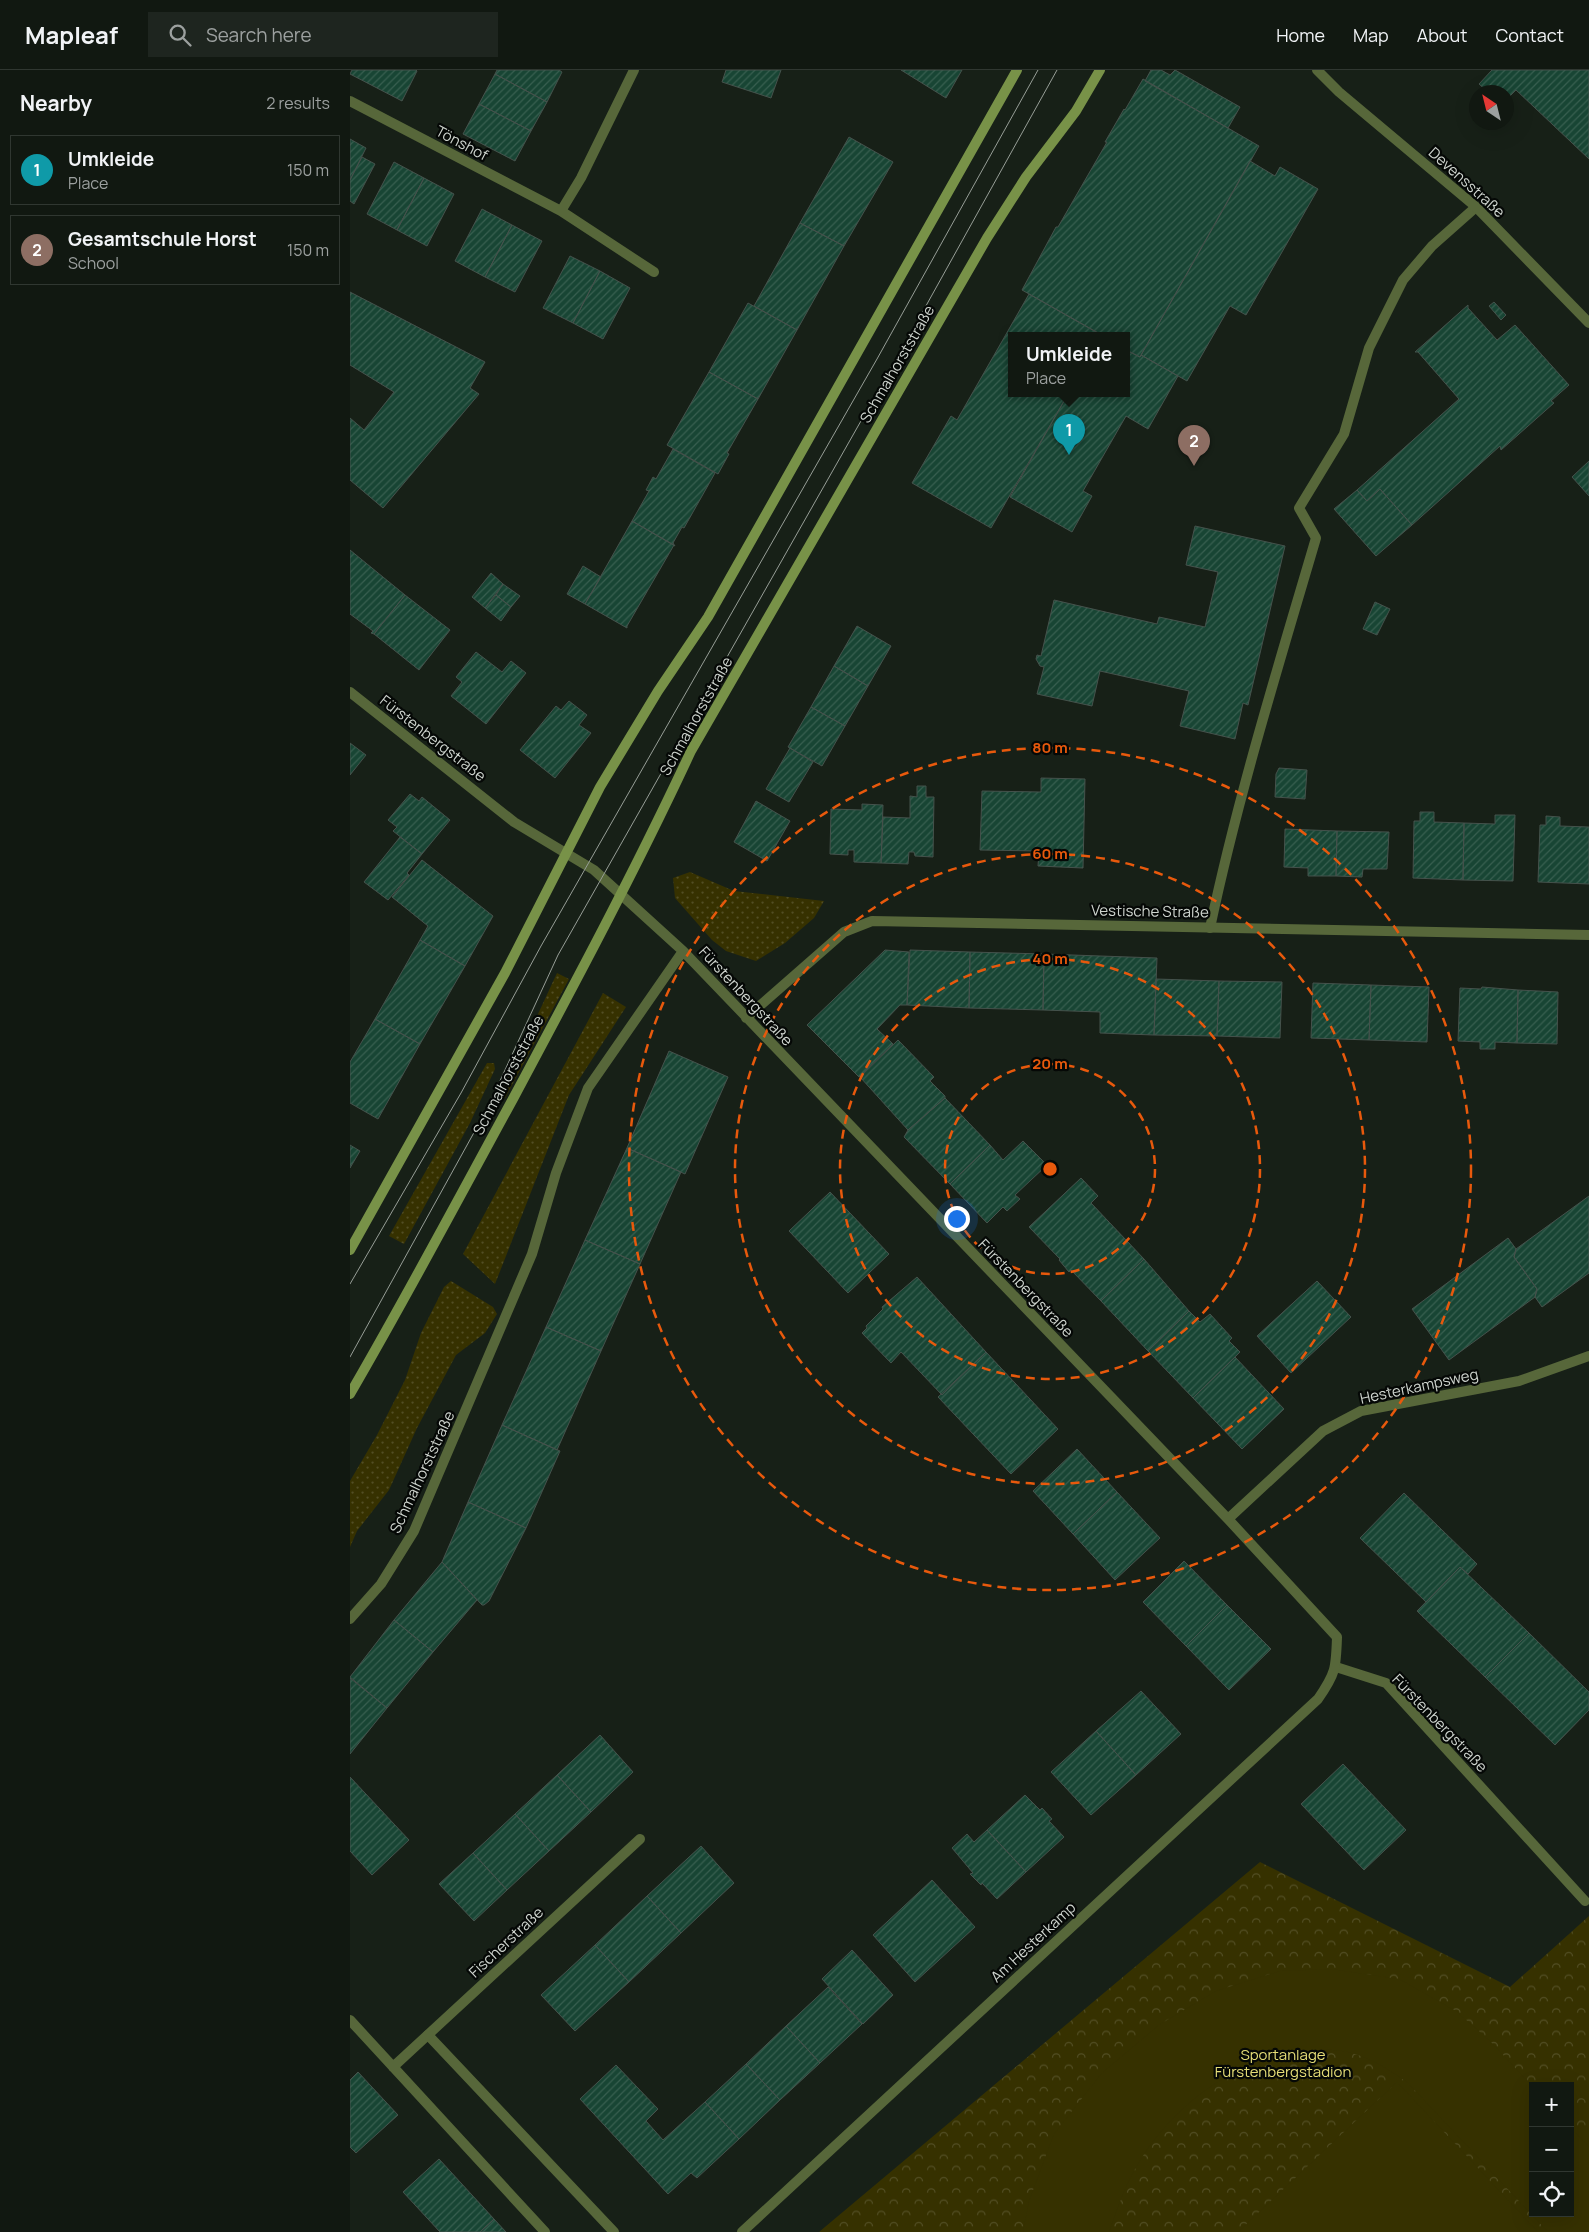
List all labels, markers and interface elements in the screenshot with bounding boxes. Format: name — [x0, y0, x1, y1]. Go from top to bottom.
search box — [148, 12, 498, 57]
text: Mapleaf — [25, 18, 118, 51]
icon: search — [166, 21, 194, 49]
text: Search here — [206, 22, 312, 48]
text: Home — [1276, 23, 1325, 47]
text: Map — [1353, 23, 1389, 47]
text: About — [1417, 23, 1467, 47]
text: Contact — [1495, 23, 1564, 47]
north arrow — [1469, 85, 1514, 130]
text: Nearby — [20, 89, 92, 117]
text: 2 results — [266, 92, 330, 114]
street label: Tönshof — [432, 120, 492, 166]
street label: Devensstraße — [1424, 142, 1510, 222]
text: Umkleide — [68, 146, 154, 172]
text: 1 — [33, 159, 41, 181]
text: 150 m — [287, 159, 329, 181]
text: Place — [68, 172, 108, 194]
text: Gesamtschule Horst — [68, 226, 257, 252]
text: 2 — [32, 239, 42, 261]
text: 150 m — [287, 239, 329, 261]
text: School — [68, 252, 119, 274]
street label: Schmalhorststraße — [855, 301, 939, 427]
popup — [1008, 332, 1130, 397]
text: Umkleide — [1026, 341, 1112, 367]
text: Place — [1026, 367, 1066, 389]
pin: 1 — [1053, 414, 1085, 455]
pin: 2 — [1178, 425, 1210, 466]
street label: Schmalhorststraße — [655, 653, 737, 779]
street label: Fürstenbergstraße — [376, 690, 491, 786]
text: 80 m — [1032, 737, 1068, 758]
text: 60 m — [1032, 843, 1068, 864]
street label: Vestische Straße — [1091, 899, 1209, 923]
street label: Fürstenbergstraße — [694, 942, 798, 1051]
text: 40 m — [1032, 948, 1068, 969]
street label: Schmalhorststraße — [468, 1011, 549, 1139]
text: 20 m — [1032, 1053, 1068, 1074]
centre of rings — [1041, 1160, 1059, 1178]
your location — [944, 1206, 970, 1232]
street label: Fürstenbergstraße — [974, 1234, 1079, 1342]
street label: Hesterkampsweg — [1358, 1363, 1480, 1409]
street label: Schmalhorststraße — [384, 1407, 460, 1537]
street label: Fürstenbergstraße — [1388, 1669, 1493, 1777]
street label: Am Hesterkamp — [986, 1897, 1080, 1987]
street label: Fischerstraße — [464, 1902, 548, 1982]
park label: Sportanlage Fürstenbergstadion — [1215, 2044, 1351, 2082]
map controls — [1529, 2082, 1574, 2217]
button: + — [1529, 2082, 1574, 2127]
button: − — [1529, 2127, 1574, 2172]
button: locate — [1529, 2172, 1574, 2217]

